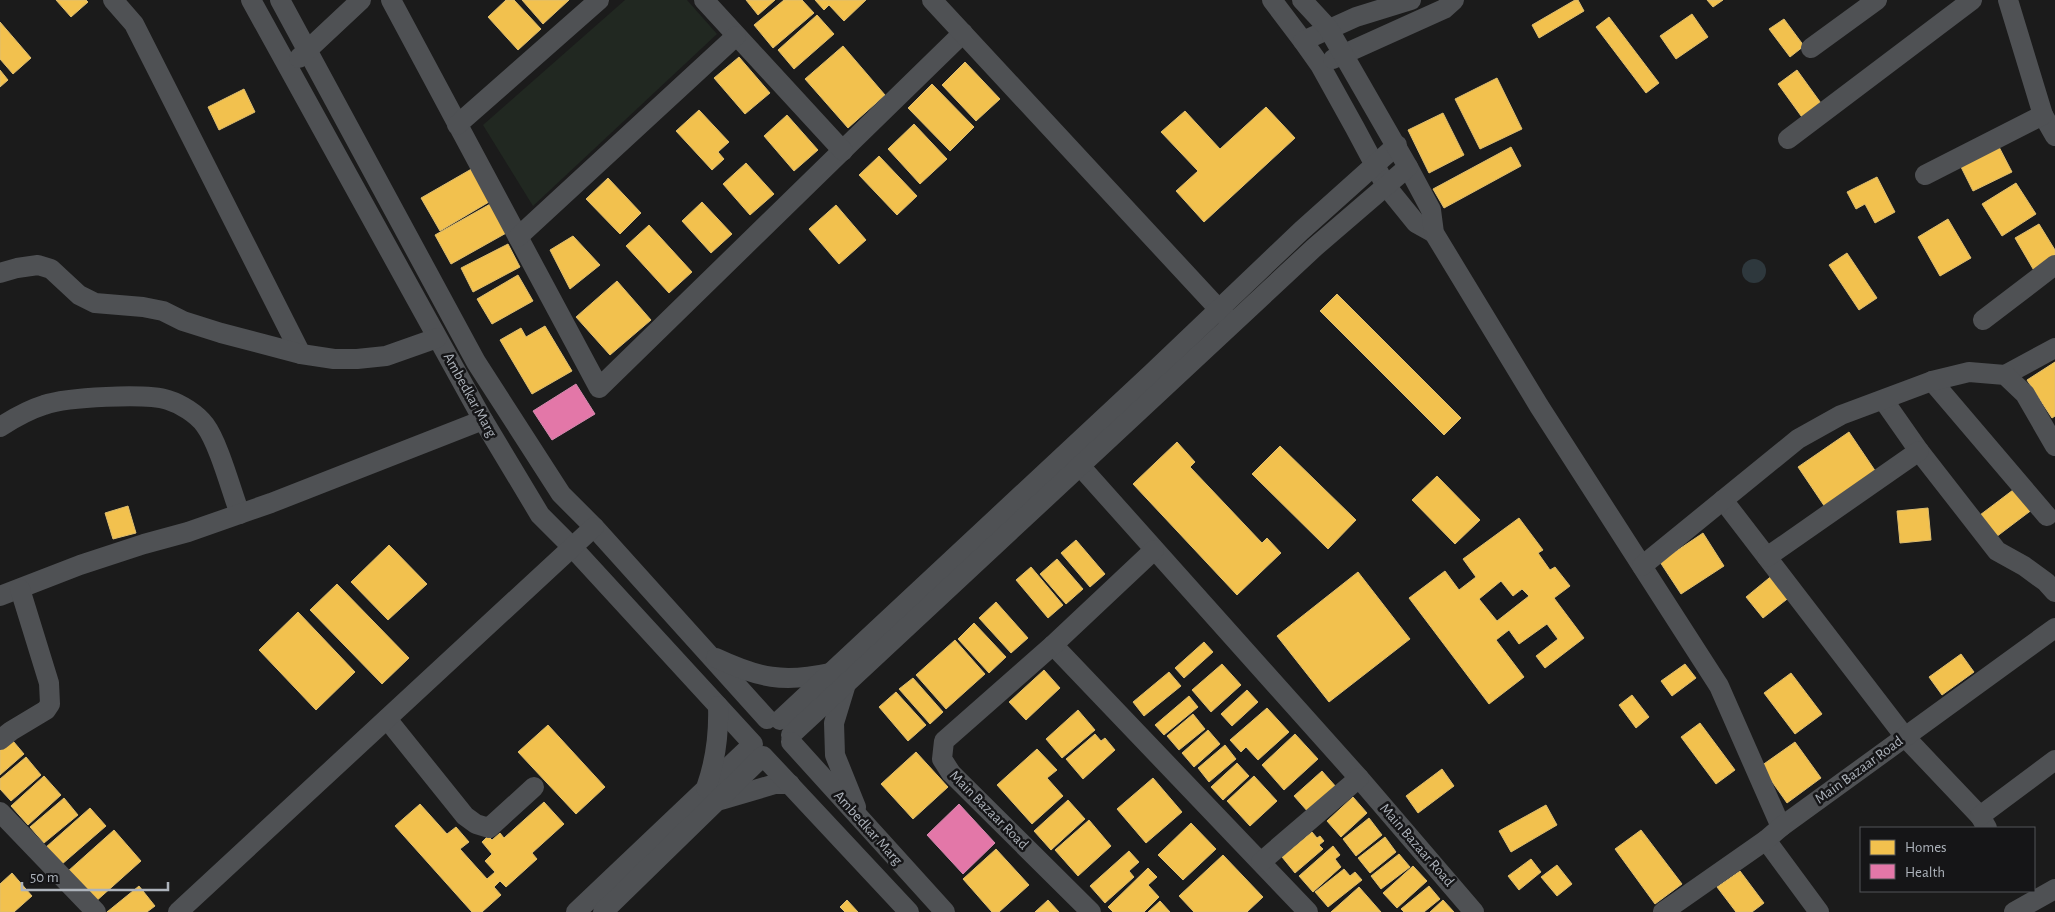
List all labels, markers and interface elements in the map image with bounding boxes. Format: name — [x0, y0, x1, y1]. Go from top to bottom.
street label: Ambedkar Marg — [441, 350, 500, 440]
street label: Main Bazaar Road — [1812, 733, 1906, 807]
street label: Main Bazaar Road — [947, 768, 1031, 852]
street label: Ambedkar Marg — [831, 788, 906, 869]
street label: Main Bazaar Road — [1377, 801, 1457, 890]
legend — [1860, 827, 2035, 892]
text: Homes — [1905, 840, 1947, 855]
scale bar — [22, 860, 169, 892]
text: Health — [1905, 865, 1945, 880]
text: 50 m — [30, 870, 59, 885]

